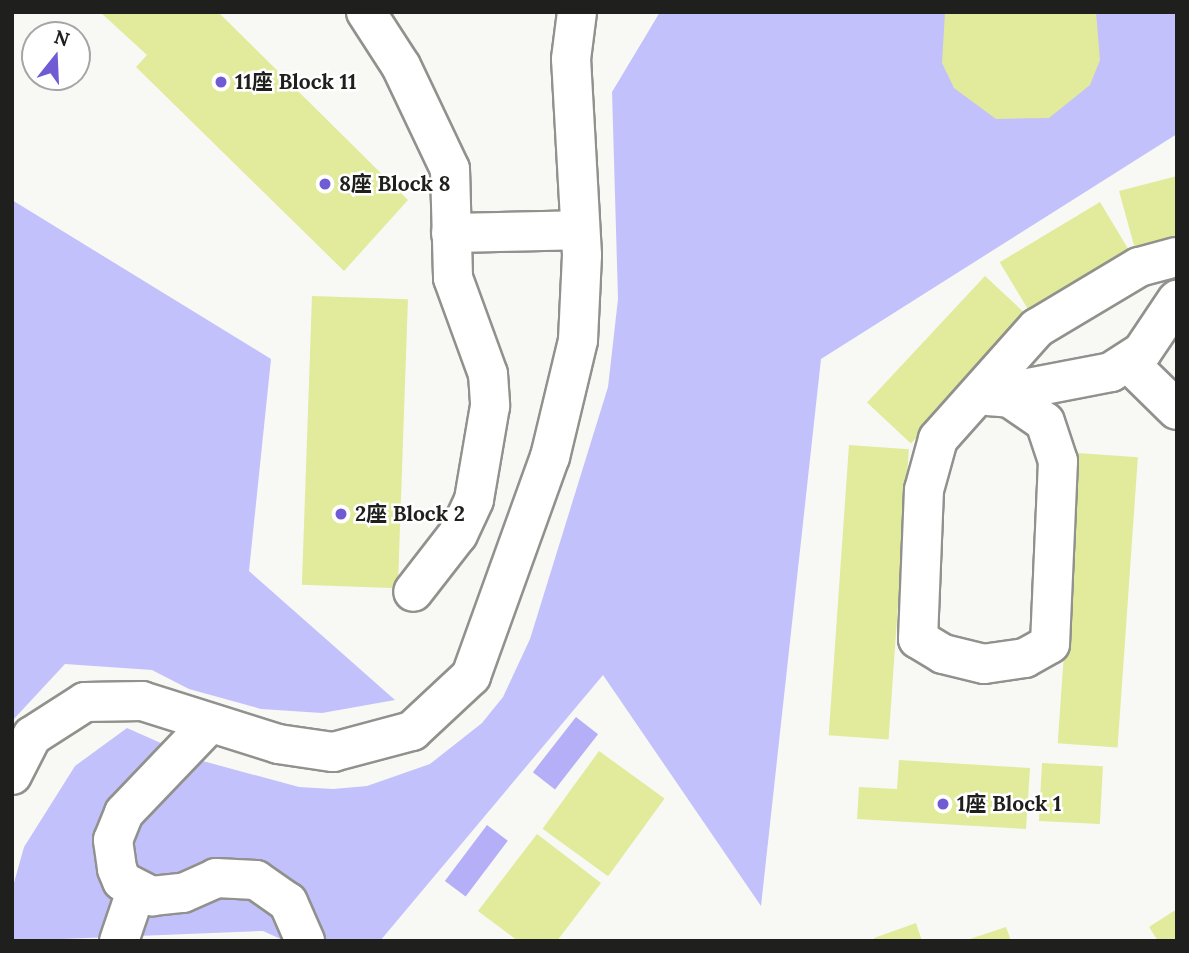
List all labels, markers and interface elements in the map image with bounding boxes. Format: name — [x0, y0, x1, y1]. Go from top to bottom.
north arrow — [21, 21, 91, 91]
text: N — [51, 24, 73, 52]
place label: 11座 Block 11 — [235, 69, 357, 95]
marker: 11座 Block 11 — [213, 74, 229, 90]
place label: 8座 Block 8 — [339, 171, 451, 197]
marker: 8座 Block 8 — [317, 176, 333, 192]
place label: 2座 Block 2 — [355, 501, 465, 527]
marker: 2座 Block 2 — [333, 506, 349, 522]
place label: 1座 Block 1 — [957, 791, 1062, 817]
marker: 1座 Block 1 — [935, 796, 951, 812]

